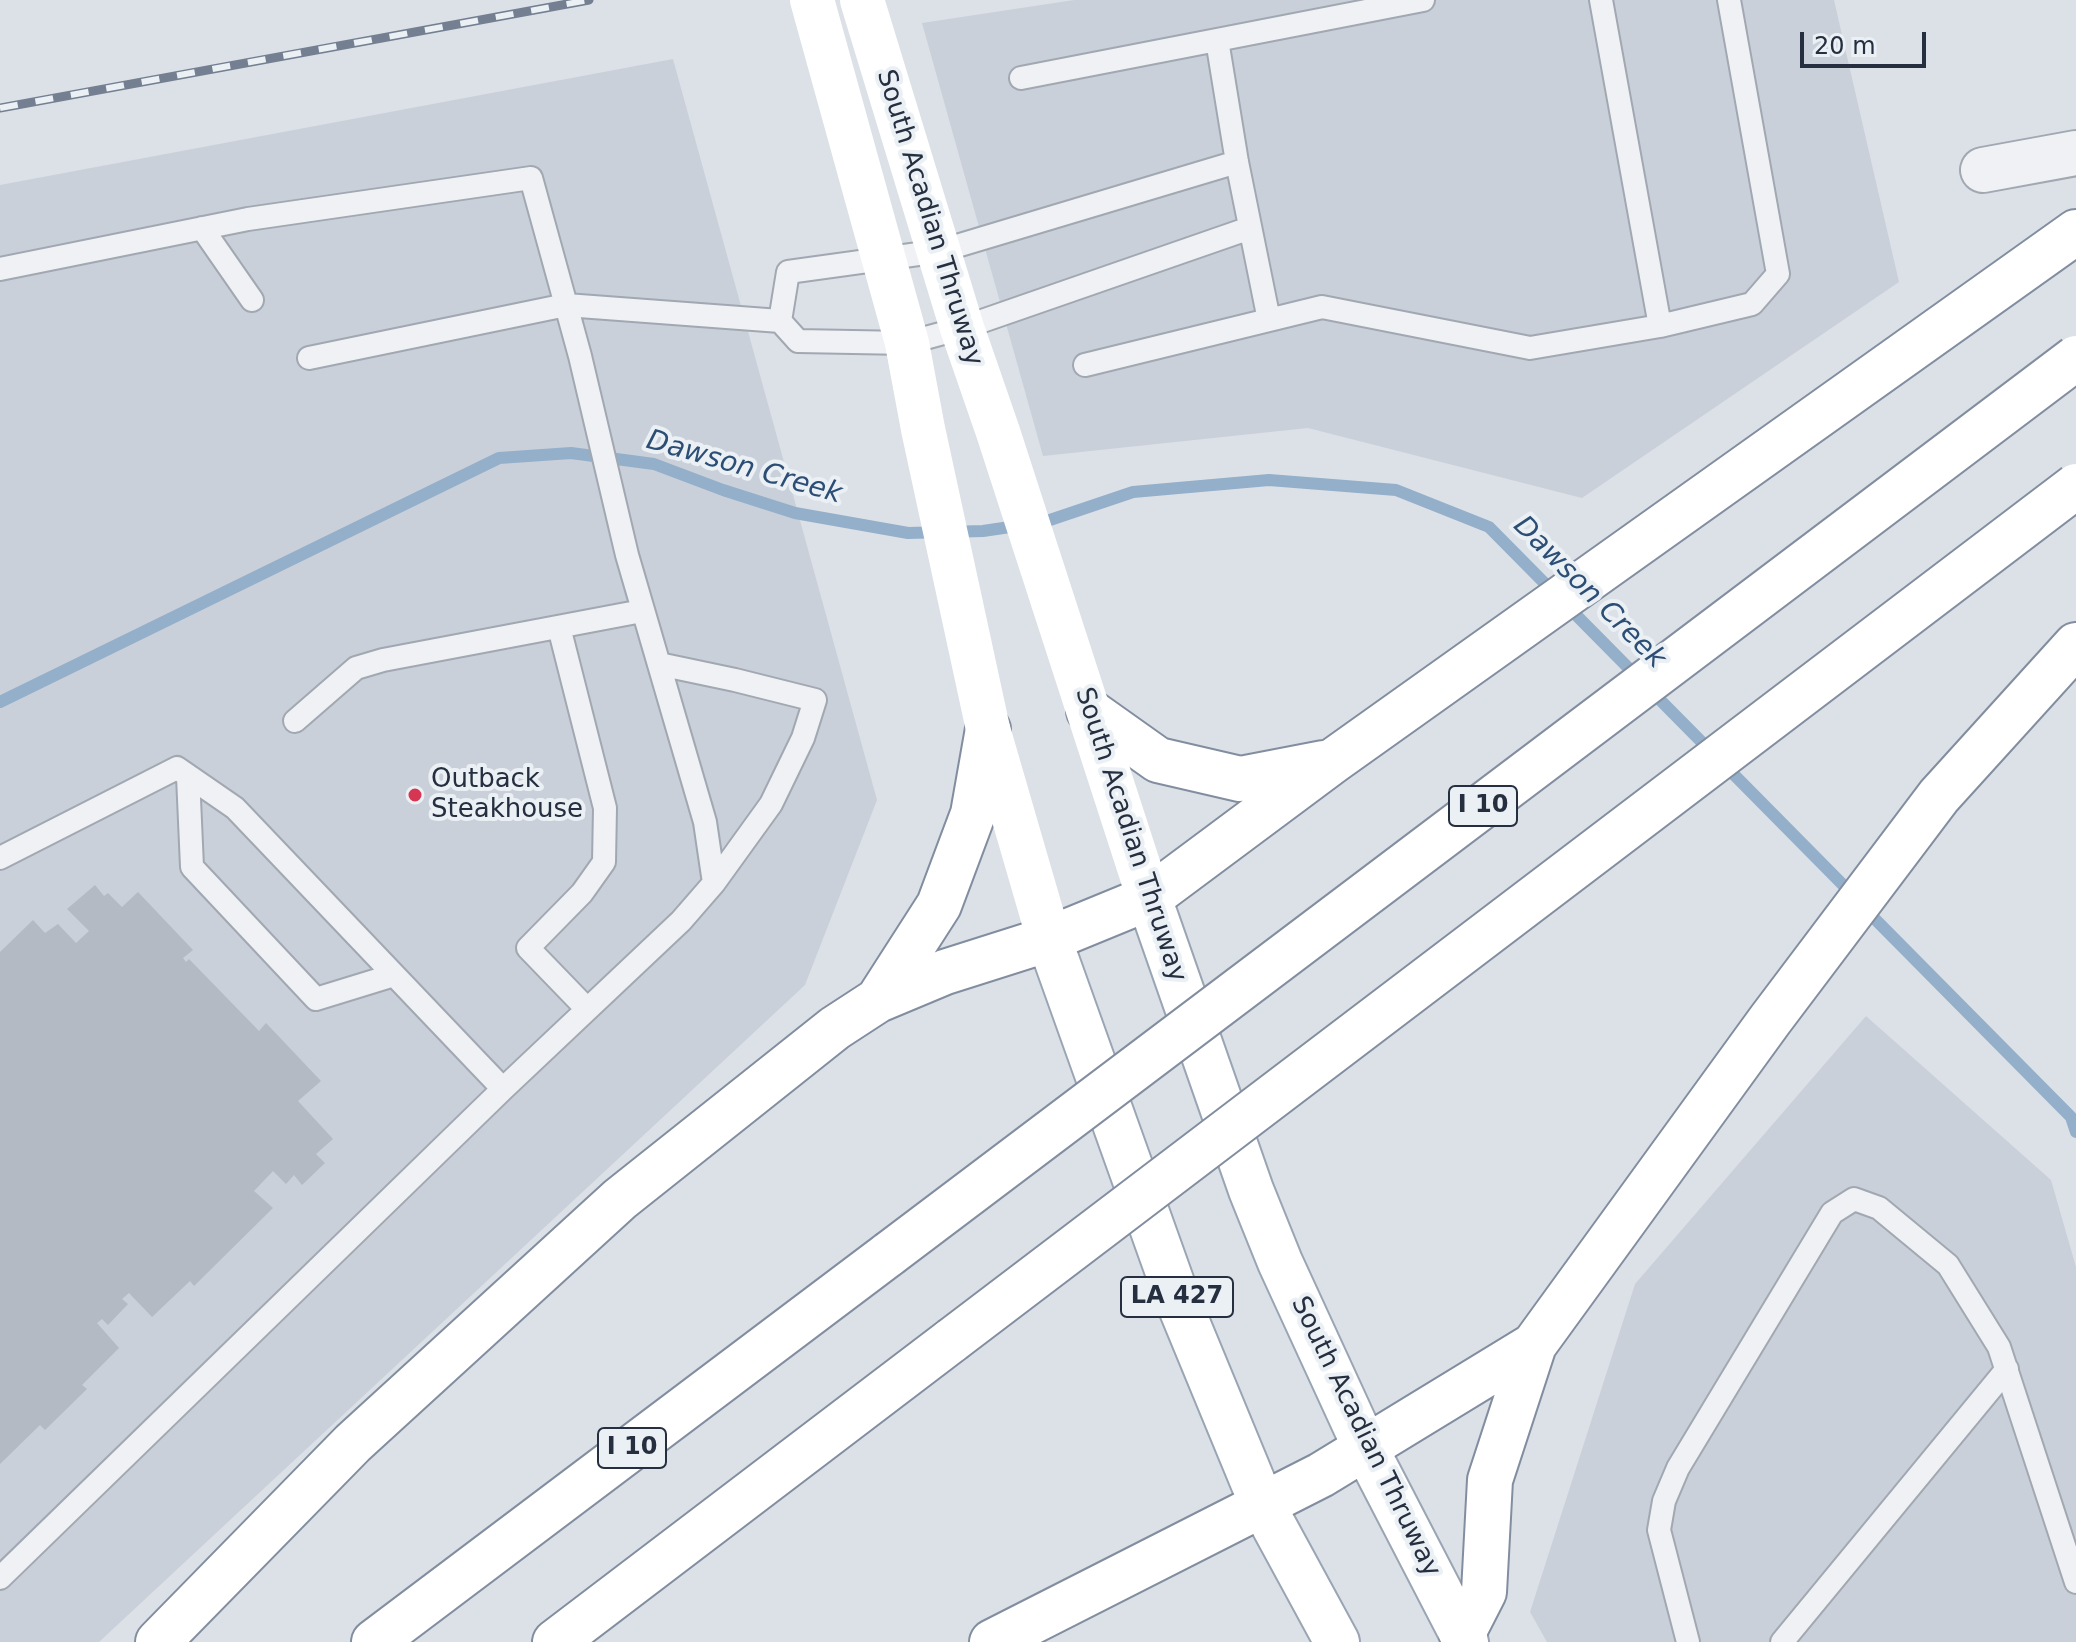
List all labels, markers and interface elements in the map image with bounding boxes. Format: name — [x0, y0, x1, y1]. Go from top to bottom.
scale bar — [1804, 16, 1930, 66]
text: 20 m — [1814, 32, 1876, 60]
street label: South Acadian Thruway — [869, 66, 989, 370]
water label: Dawson Creek — [642, 424, 846, 512]
water label: Dawson Creek — [1506, 510, 1672, 676]
street label: South Acadian Thruway — [1068, 684, 1192, 986]
place label: Outback Steakhouse — [431, 764, 583, 826]
marker: Outback Steakhouse — [406, 786, 424, 804]
road number: I 10 — [1449, 786, 1517, 826]
road number: LA 427 — [1121, 1277, 1233, 1317]
street label: South Acadian Thruway — [1283, 1292, 1447, 1582]
road number: I 10 — [598, 1428, 666, 1468]

